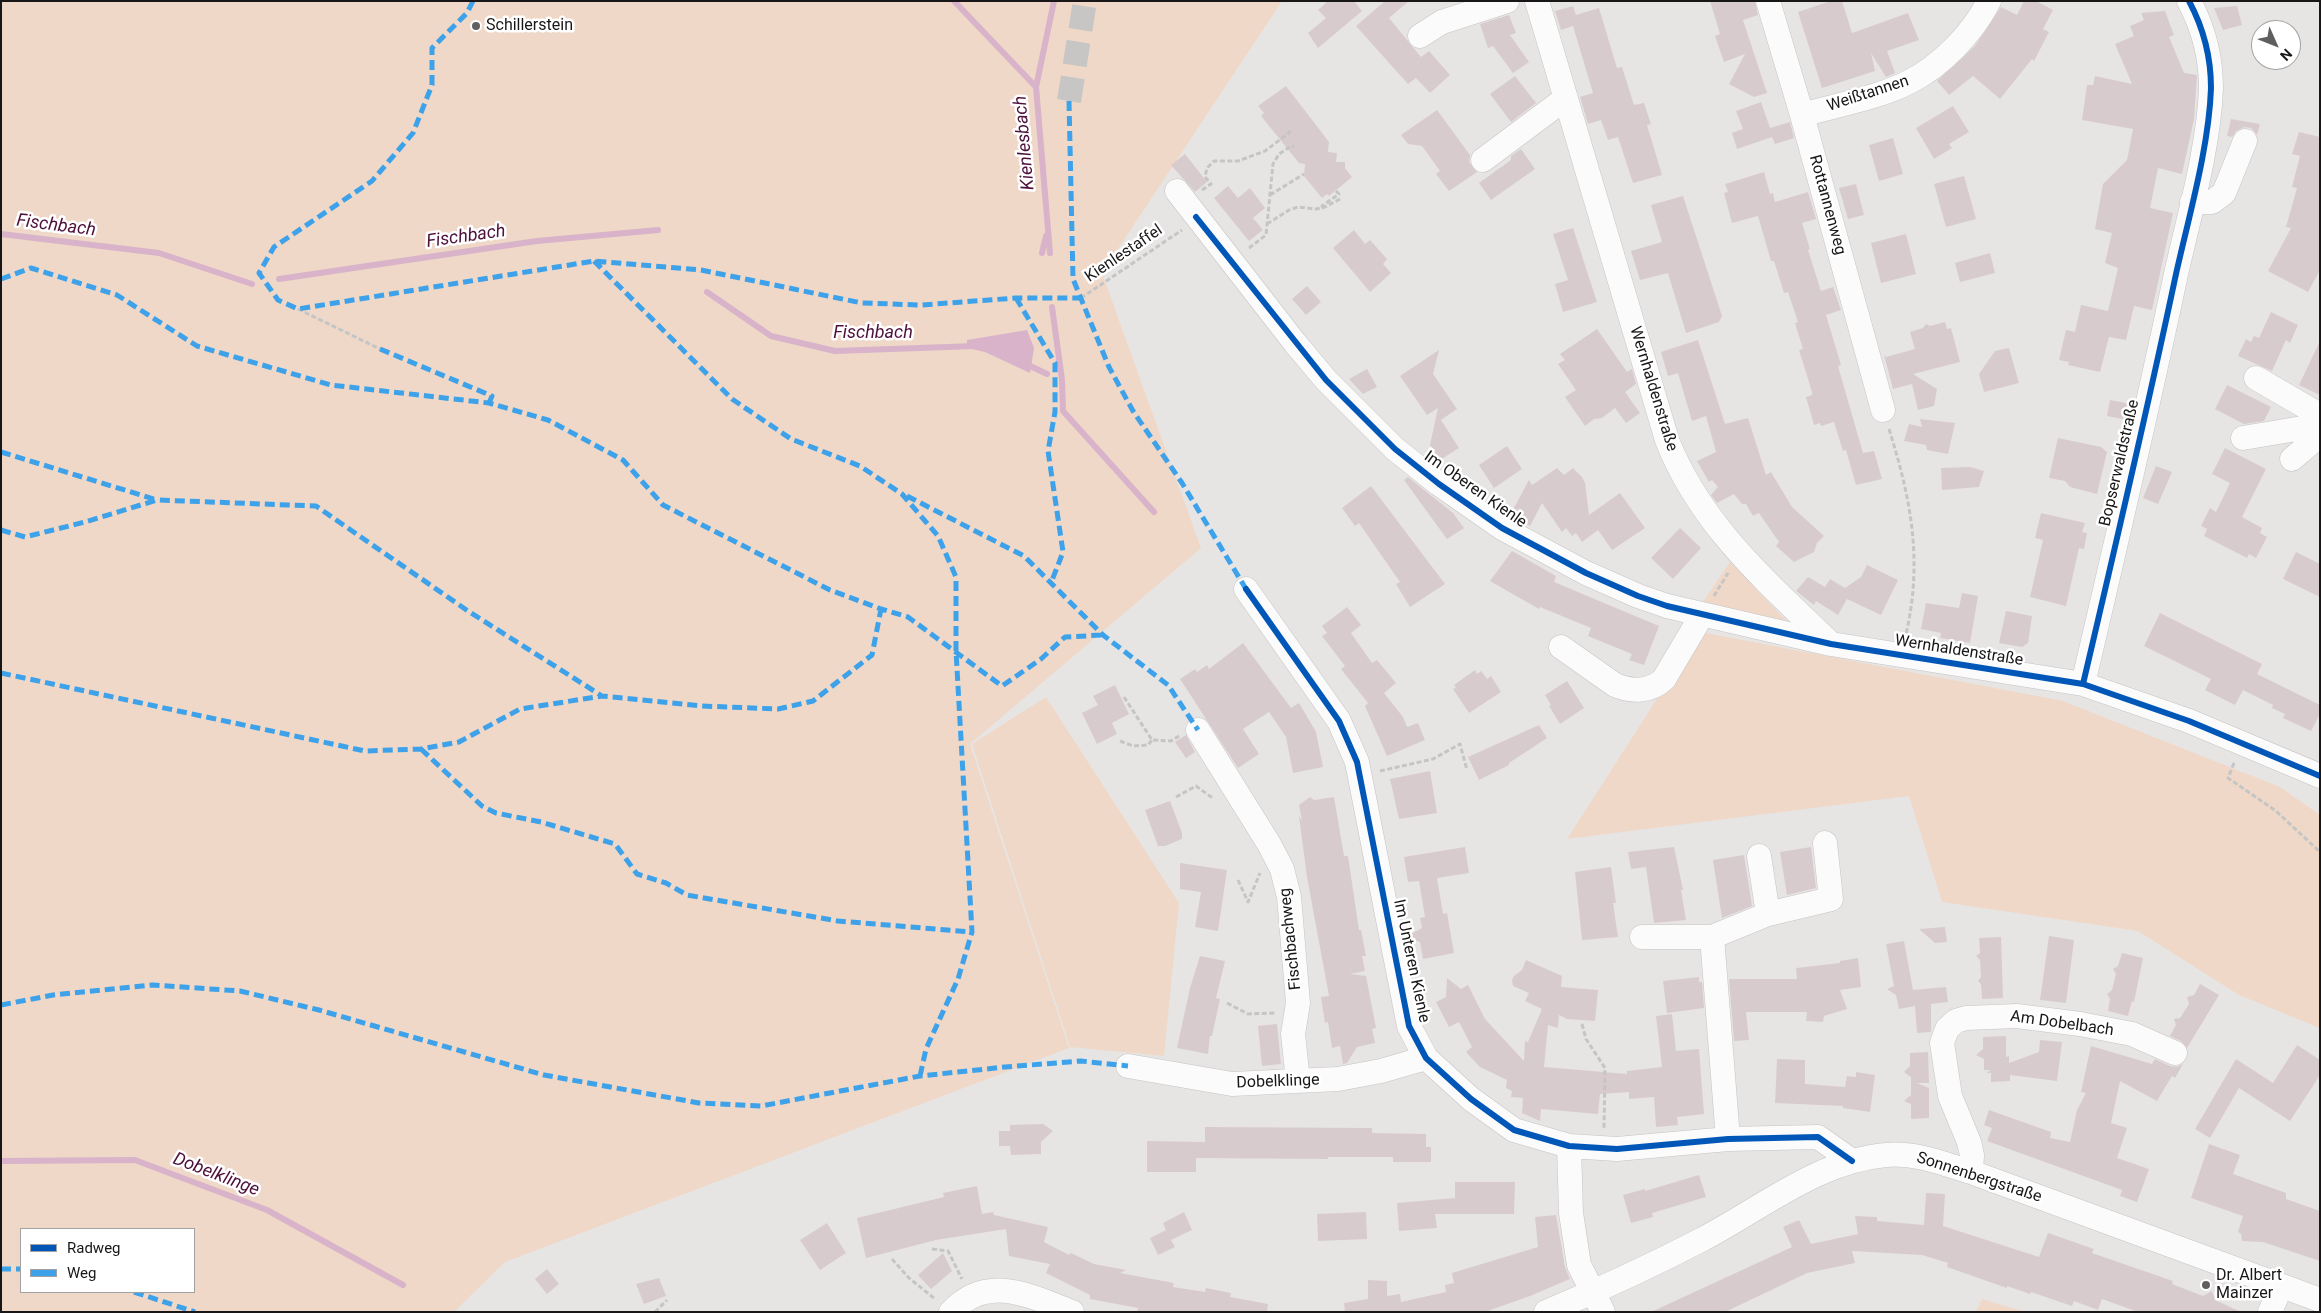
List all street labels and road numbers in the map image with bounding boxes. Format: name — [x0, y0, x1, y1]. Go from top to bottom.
street label: Weißtannen — [1825, 72, 1911, 116]
street label: Rottannenweg — [1804, 153, 1850, 257]
street label: Kienlestaffel — [1082, 221, 1166, 287]
street label: Wernhaldenstraße — [1625, 324, 1681, 454]
street label: Bopserwaldstraße — [2096, 398, 2144, 528]
street label: Im Oberen Kienle — [1420, 447, 1530, 533]
street label: Wernhaldenstraße — [1893, 631, 2025, 671]
street label: Fischbachweg — [1276, 887, 1306, 991]
street label: Im Unteren Kienle — [1389, 898, 1433, 1024]
street label: Am Dobelbach — [2009, 1007, 2115, 1041]
street label: Dobelklinge — [1236, 1071, 1320, 1093]
street label: Sonnenbergstraße — [1914, 1149, 2044, 1207]

